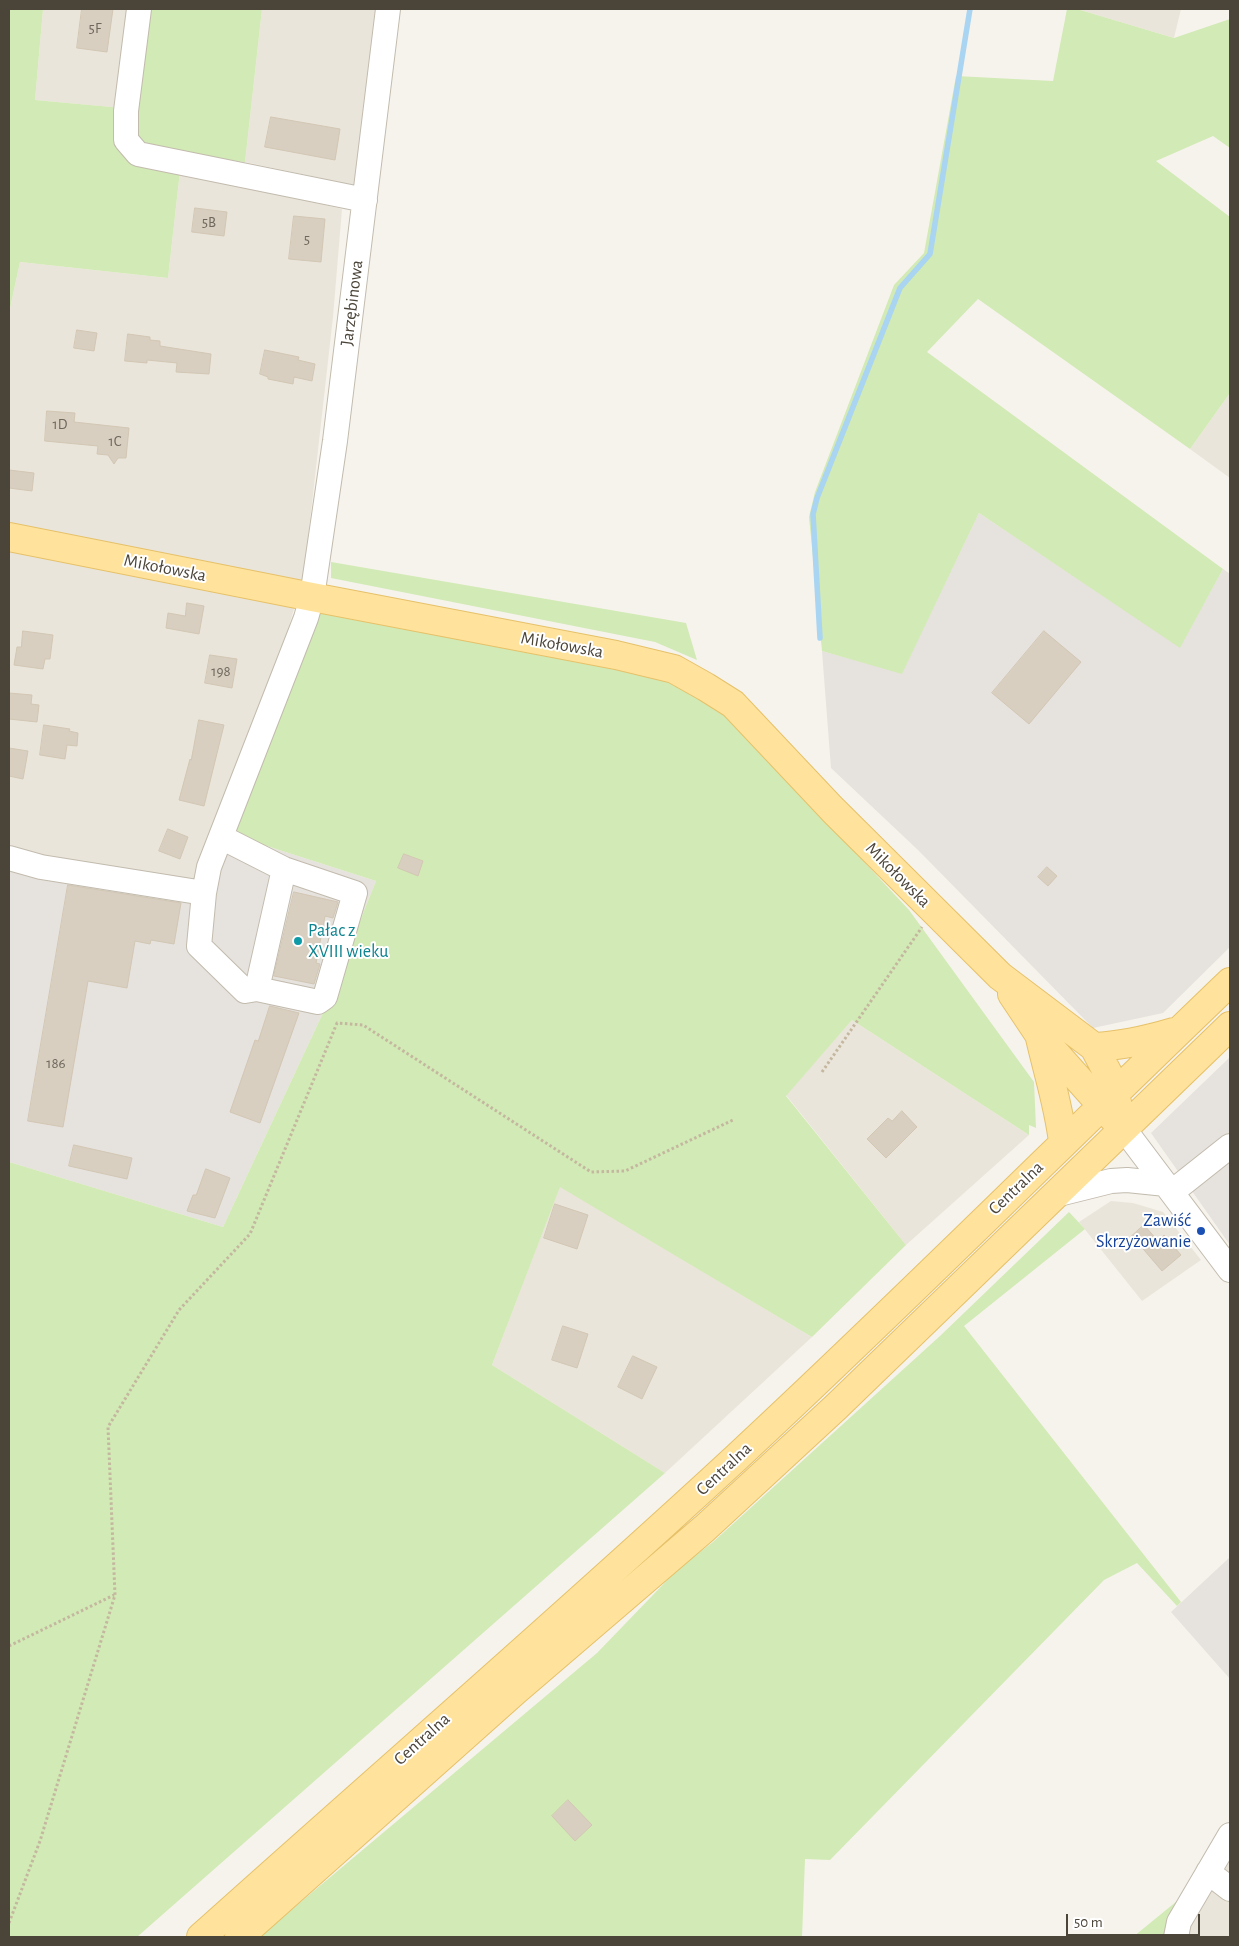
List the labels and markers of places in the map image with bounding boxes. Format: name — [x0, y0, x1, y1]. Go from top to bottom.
place label: Pałac z XVIII wieku — [308, 920, 388, 962]
marker: Pałac z XVIII wieku — [292, 935, 304, 947]
place label: Zawiść Skrzyżowanie — [1096, 1210, 1191, 1252]
marker: Zawiść Skrzyżowanie — [1195, 1225, 1207, 1237]

